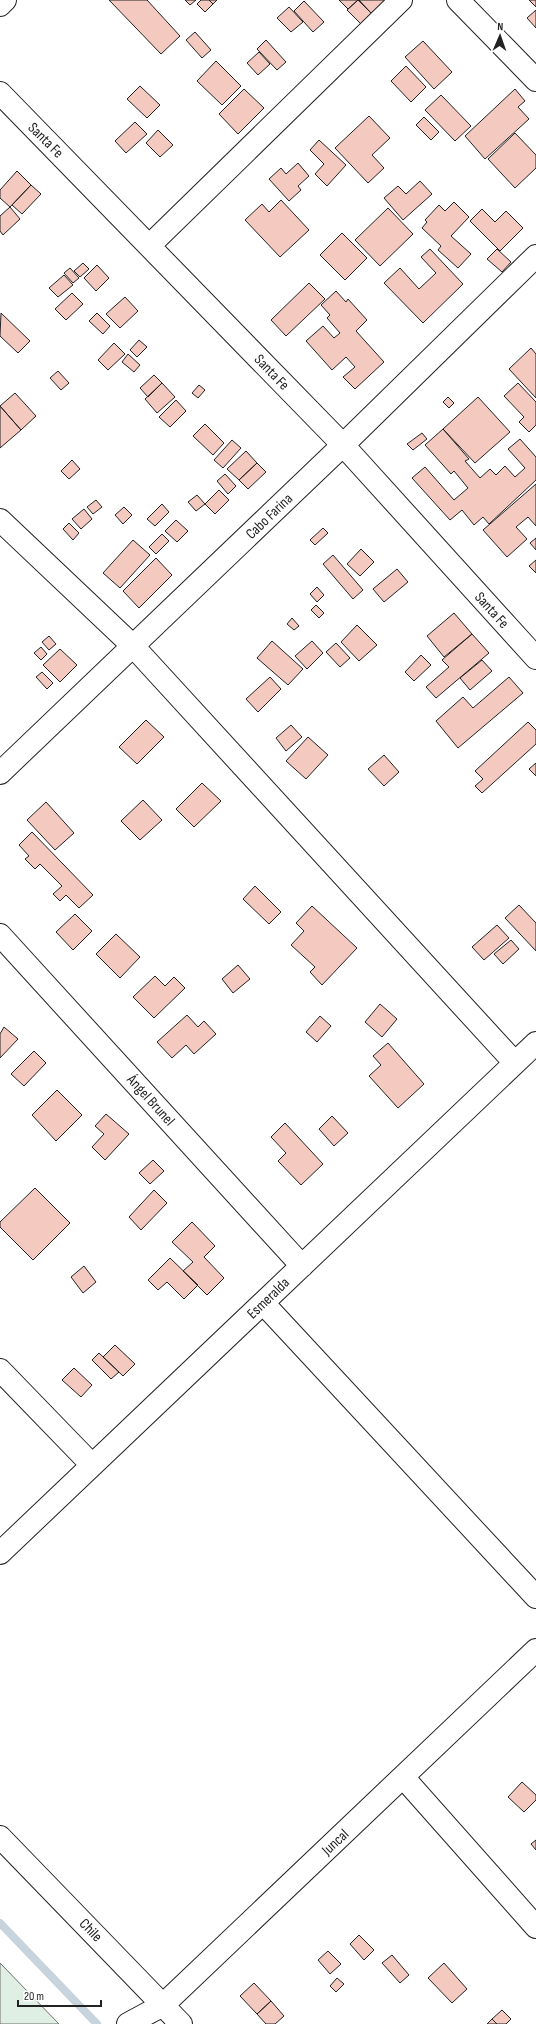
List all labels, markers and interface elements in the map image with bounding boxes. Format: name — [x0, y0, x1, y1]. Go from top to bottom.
north arrow — [480, 16, 520, 56]
text: N — [497, 20, 504, 33]
street label: Santa Fe — [24, 118, 68, 162]
street label: Santa Fe — [250, 350, 293, 394]
street label: Cabo Farina — [242, 489, 297, 543]
street label: Santa Fe — [470, 588, 513, 633]
street label: Ángel Brunel — [122, 1070, 179, 1130]
street label: Esmeralda — [243, 1273, 294, 1323]
street label: Juncal — [317, 1825, 353, 1860]
street label: Chile — [75, 1915, 106, 1946]
scale bar — [18, 1982, 101, 2008]
text: 20 m — [24, 1989, 44, 2004]

